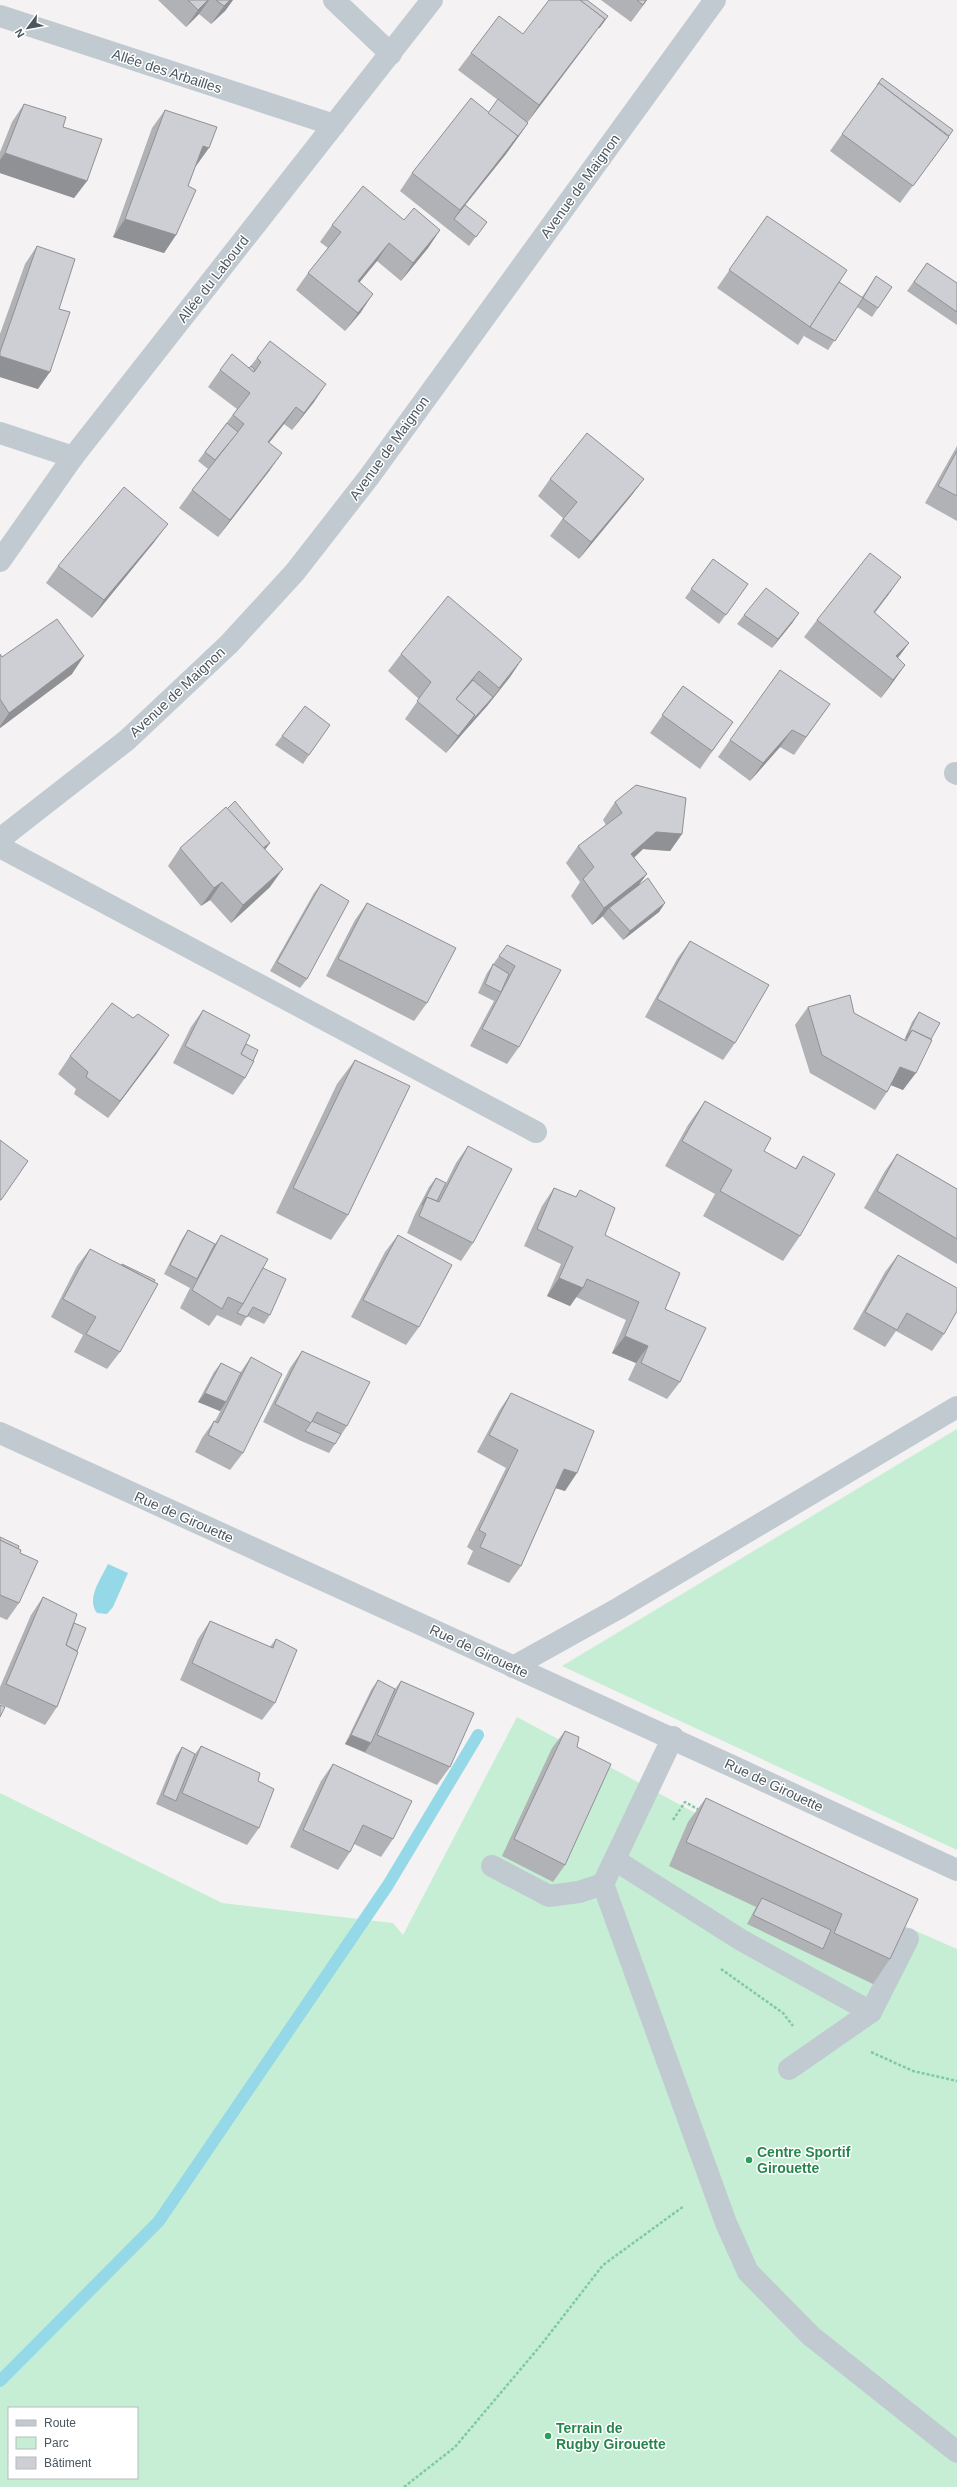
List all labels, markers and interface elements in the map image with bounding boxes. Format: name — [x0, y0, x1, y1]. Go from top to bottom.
north arrow — [8, 8, 48, 48]
text: N — [12, 27, 27, 40]
street label: Allée des Arbailles — [110, 46, 224, 96]
street label: Avenue de Maignon — [537, 131, 623, 241]
street label: Allée du Labourd — [174, 232, 252, 326]
street label: Avenue de Maignon — [346, 393, 432, 503]
street label: Avenue de Maignon — [126, 644, 228, 740]
street label: Rue de Girouette — [132, 1488, 236, 1546]
street label: Rue de Girouette — [427, 1621, 531, 1681]
street label: Rue de Girouette — [722, 1755, 826, 1815]
place label: Centre Sportif Girouette — [757, 2144, 851, 2176]
marker: Centre Sportif Girouette — [744, 2155, 754, 2165]
legend — [8, 2407, 138, 2479]
text: Route — [44, 2416, 76, 2430]
place label: Terrain de Rugby Girouette — [556, 2420, 666, 2452]
marker: Terrain de Rugby Girouette — [543, 2431, 553, 2441]
text: Parc — [44, 2436, 69, 2450]
text: Bâtiment — [44, 2456, 92, 2470]

